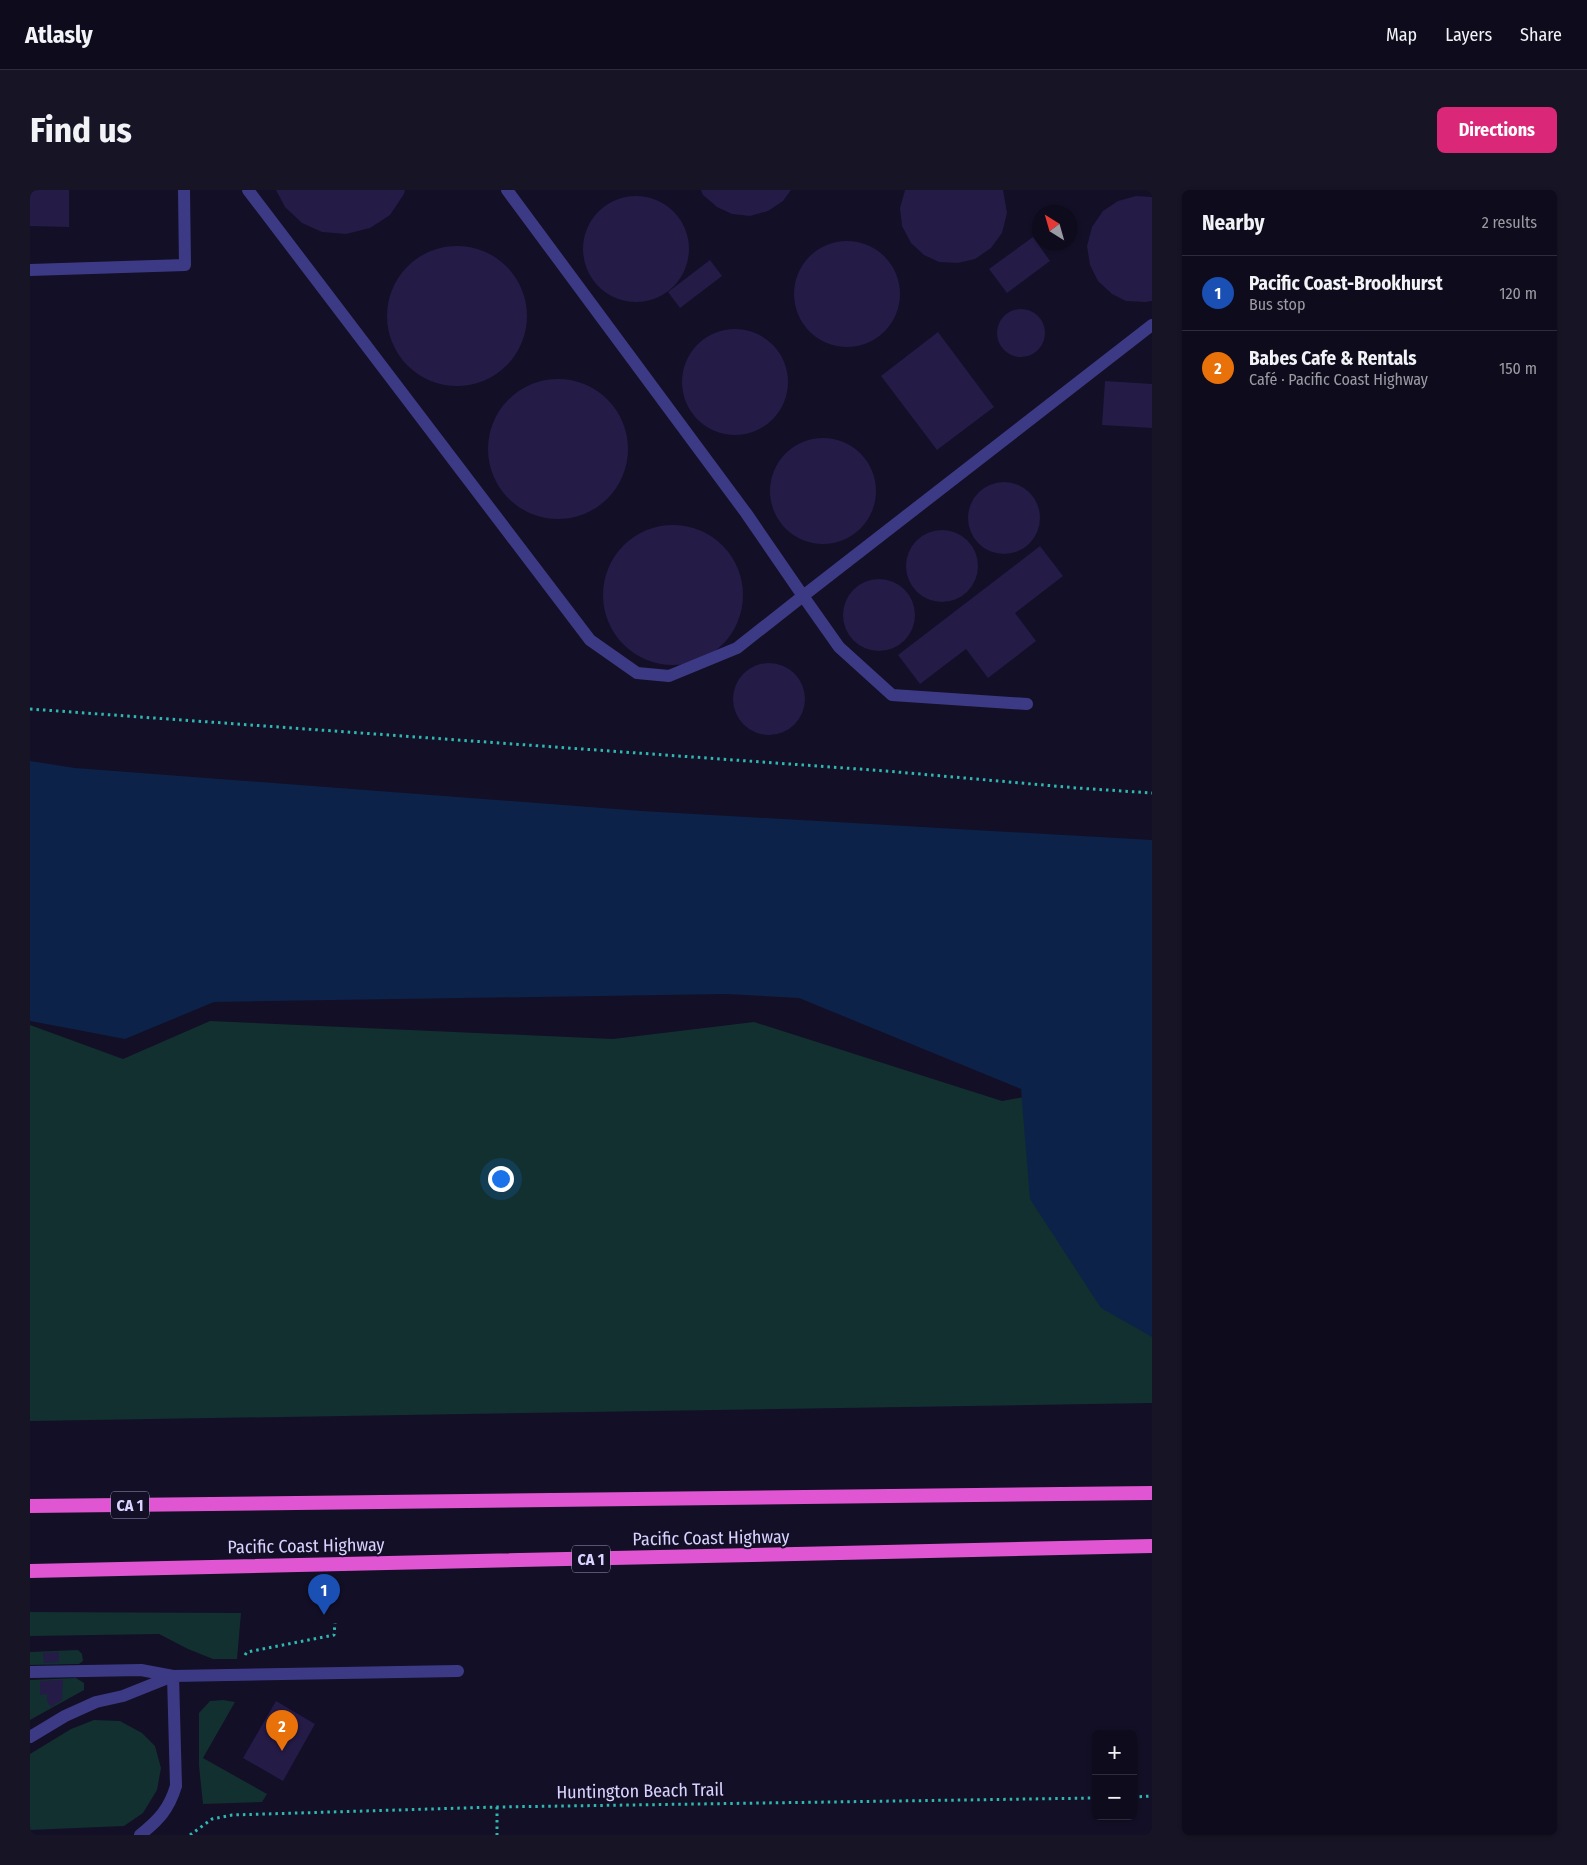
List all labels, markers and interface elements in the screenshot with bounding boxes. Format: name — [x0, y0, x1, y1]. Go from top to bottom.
text: Atlasly — [25, 21, 93, 49]
text: Map — [1386, 24, 1417, 46]
text: Layers — [1445, 24, 1492, 46]
text: Share — [1520, 24, 1562, 46]
button: Directions — [1437, 107, 1557, 153]
text: Find us — [30, 109, 132, 151]
north arrow — [1032, 205, 1077, 250]
text: Nearby — [1202, 210, 1264, 236]
text: 2 results — [1482, 213, 1537, 232]
text: Pacific Coast-Brookhurst — [1249, 272, 1443, 295]
text: 1 — [1215, 284, 1221, 303]
text: 120 m — [1499, 284, 1537, 303]
text: Bus stop — [1249, 295, 1305, 314]
text: Babes Cafe & Rentals — [1249, 347, 1417, 370]
text: 2 — [1214, 359, 1222, 378]
text: 150 m — [1499, 359, 1537, 378]
text: Café · Pacific Coast Highway — [1249, 370, 1428, 389]
your location — [488, 1166, 514, 1192]
road number: CA 1 — [111, 1492, 149, 1518]
street label: Pacific Coast Highway — [632, 1526, 790, 1550]
street label: Pacific Coast Highway — [227, 1534, 385, 1558]
road number: CA 1 — [572, 1546, 610, 1572]
pin: 1 — [308, 1574, 340, 1615]
pin: 2 — [266, 1710, 298, 1751]
map controls — [1092, 1730, 1137, 1820]
button: + — [1092, 1730, 1137, 1775]
button: − — [1092, 1775, 1137, 1820]
street label: Huntington Beach Trail — [556, 1779, 724, 1803]

